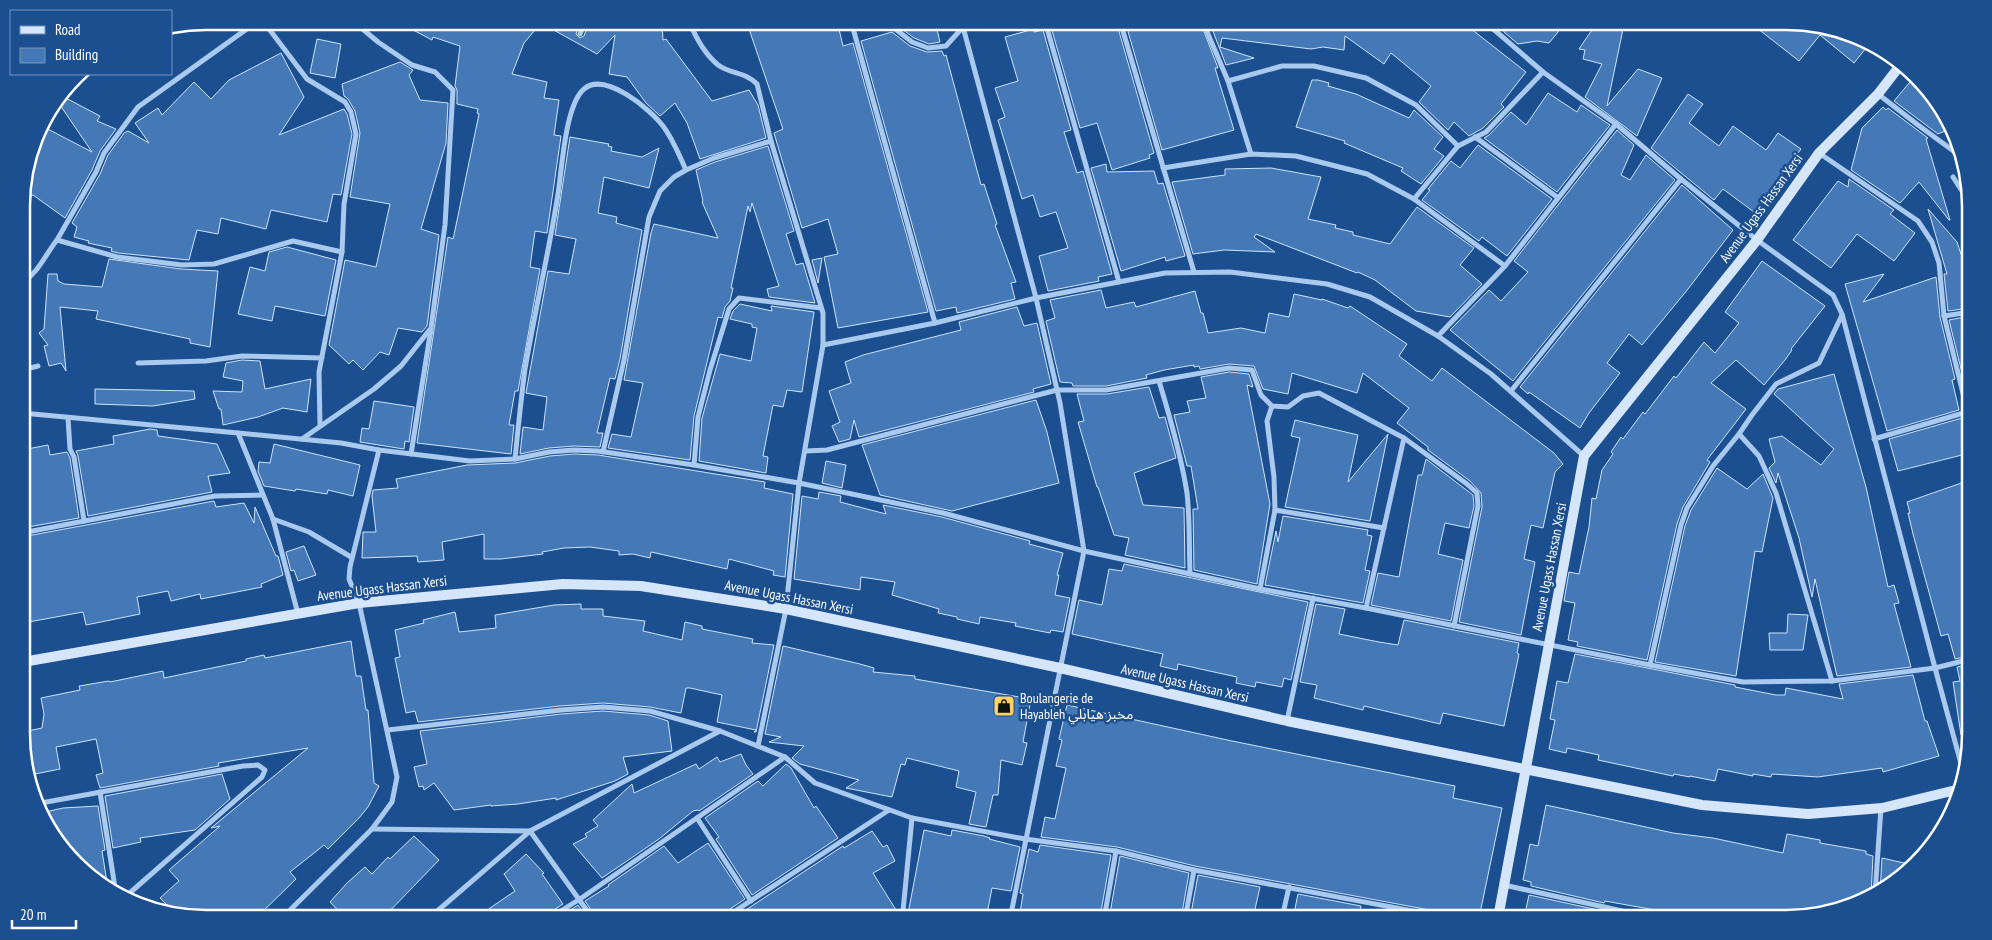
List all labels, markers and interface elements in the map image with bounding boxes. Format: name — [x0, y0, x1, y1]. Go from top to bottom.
legend — [10, 10, 172, 75]
text: Road — [55, 20, 81, 39]
text: Building — [55, 45, 98, 64]
street label: Avenue Ugass Hassan Xersi — [1715, 150, 1807, 266]
street label: Avenue Ugass Hassan Xersi — [1528, 501, 1570, 633]
street label: Avenue Ugass Hassan Xersi — [316, 571, 448, 605]
street label: Avenue Ugass Hassan Xersi — [723, 576, 855, 618]
street label: Avenue Ugass Hassan Xersi — [1119, 660, 1251, 706]
place label: Boulangerie de Hayableh مخبز هيابلي — [1020, 689, 1133, 725]
shop icon: Boulangerie de Hayableh مخبز هيابلي — [992, 694, 1016, 718]
scale bar — [12, 898, 76, 930]
text: 20 m — [20, 905, 46, 924]

